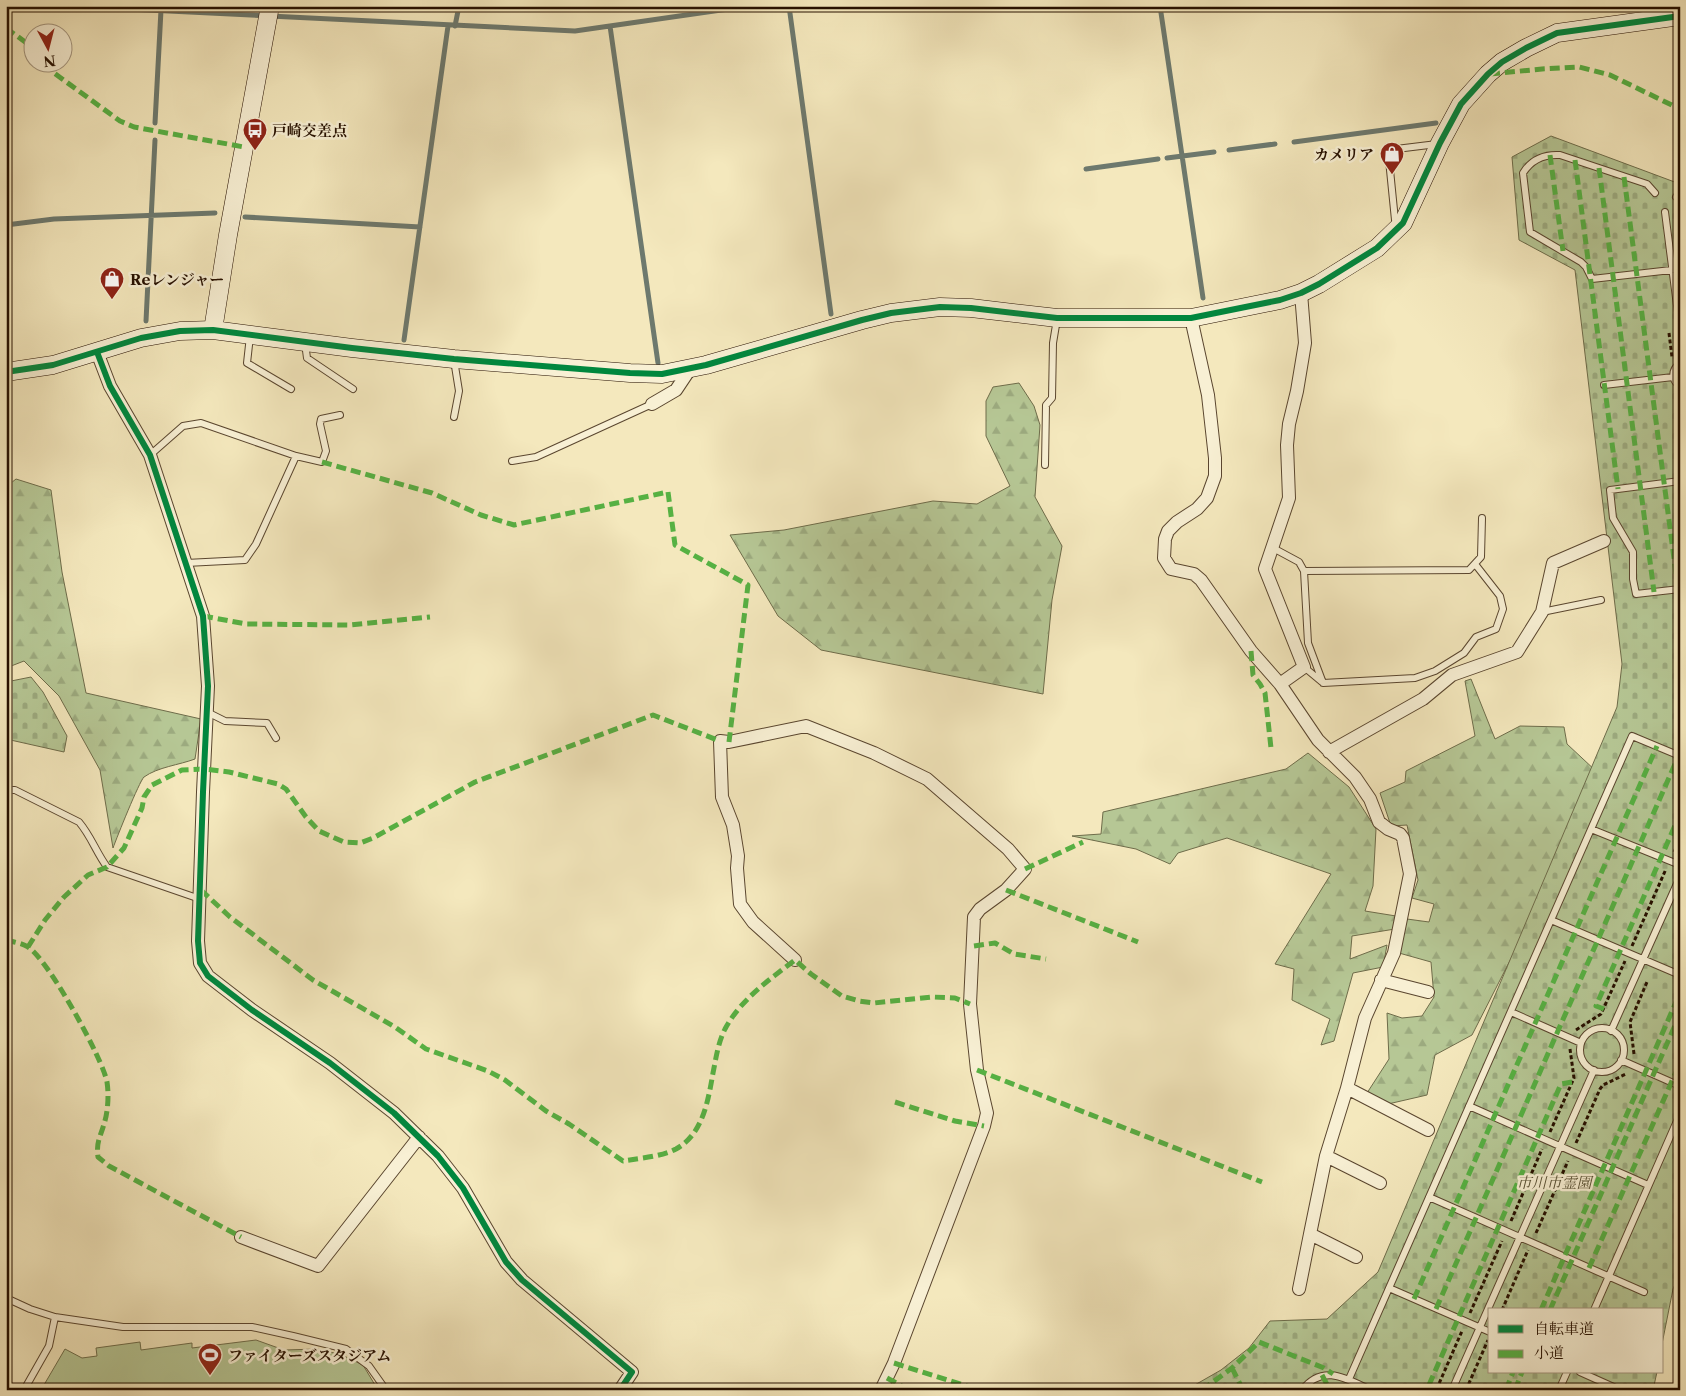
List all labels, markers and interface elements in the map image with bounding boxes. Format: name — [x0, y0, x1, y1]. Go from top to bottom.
north arrow — [22, 22, 72, 72]
text: N — [42, 51, 57, 71]
bus stop icon: 戸崎交差点 — [242, 117, 268, 151]
place label: 戸崎交差点 — [272, 121, 347, 140]
shop icon: カメリア — [1379, 141, 1405, 175]
place label: カメリア — [1314, 145, 1374, 164]
shop icon: Reレンジャー — [99, 266, 125, 300]
place label: Reレンジャー — [130, 270, 224, 289]
park label: 市川市霊園 — [1516, 1173, 1594, 1192]
legend — [1488, 1308, 1664, 1374]
text: 自転車道 — [1534, 1319, 1594, 1338]
sports icon: ファイターズスタジアム — [197, 1342, 223, 1376]
text: 小道 — [1534, 1343, 1564, 1362]
place label: ファイターズスタジアム — [228, 1346, 391, 1365]

